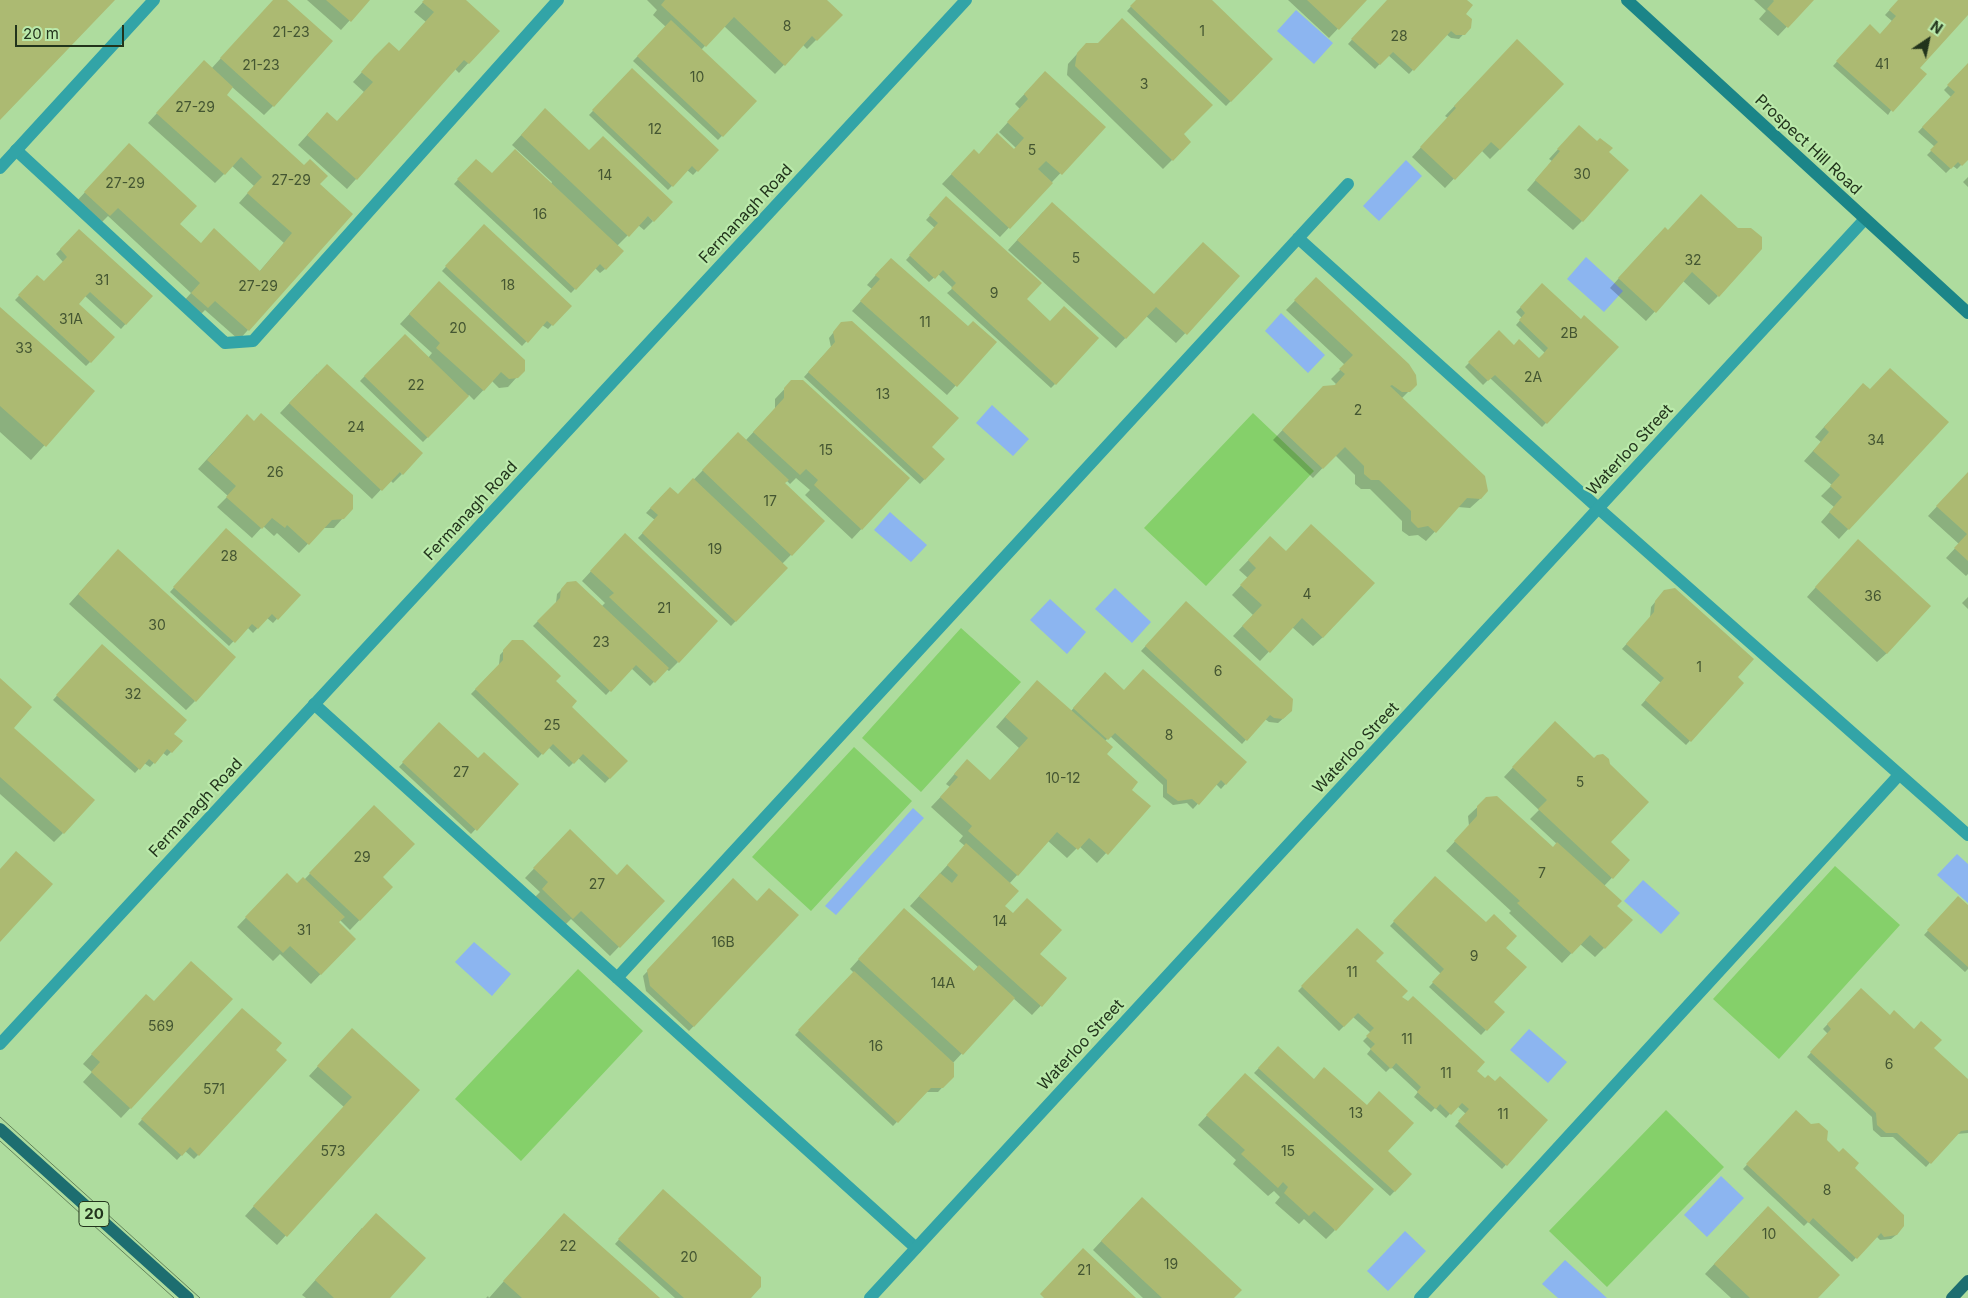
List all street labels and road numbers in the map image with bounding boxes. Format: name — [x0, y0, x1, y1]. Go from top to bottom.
street label: Prospect Hill Road — [1751, 91, 1865, 199]
street label: Fermanagh Road — [695, 161, 797, 267]
street label: Waterloo Street — [1583, 401, 1677, 499]
street label: Fermanagh Road — [420, 458, 522, 564]
street label: Waterloo Street — [1309, 699, 1403, 797]
street label: Fermanagh Road — [145, 755, 247, 861]
street label: Waterloo Street — [1034, 996, 1128, 1094]
road number: 20 — [79, 1202, 109, 1226]

